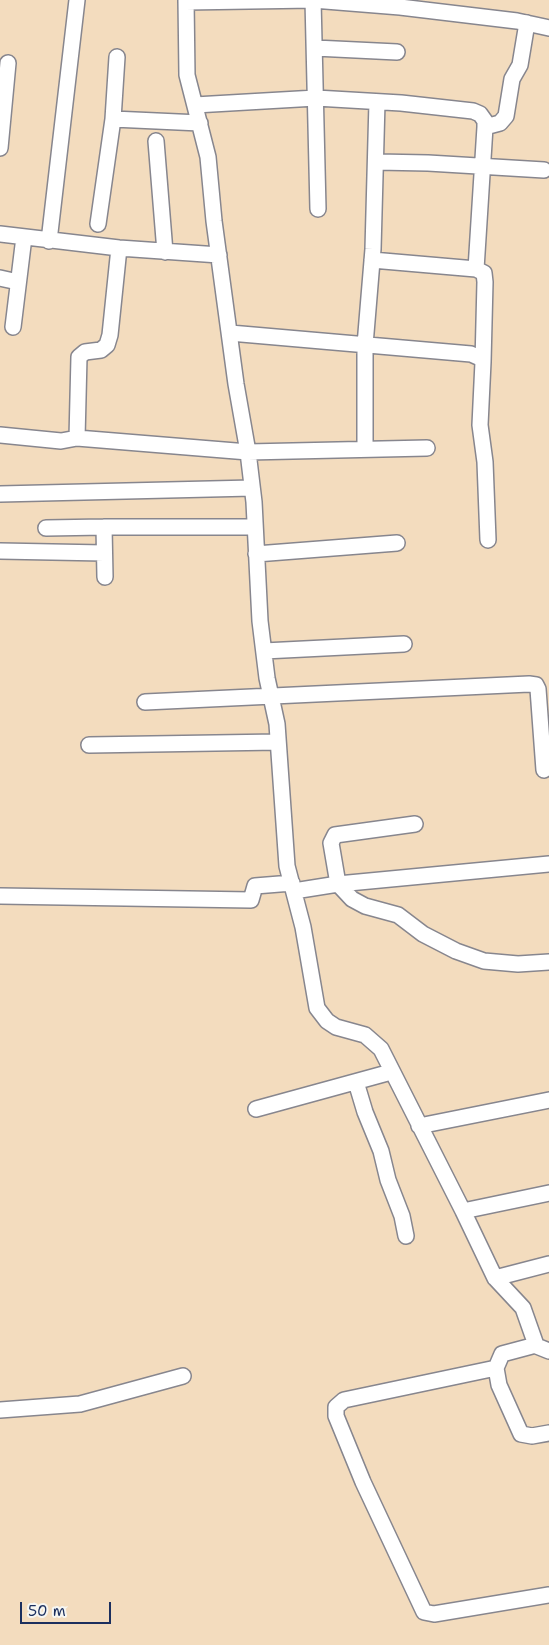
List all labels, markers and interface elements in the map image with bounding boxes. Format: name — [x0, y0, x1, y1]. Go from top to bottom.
scale bar — [22, 1592, 114, 1624]
text: 50 m — [28, 1601, 66, 1621]

